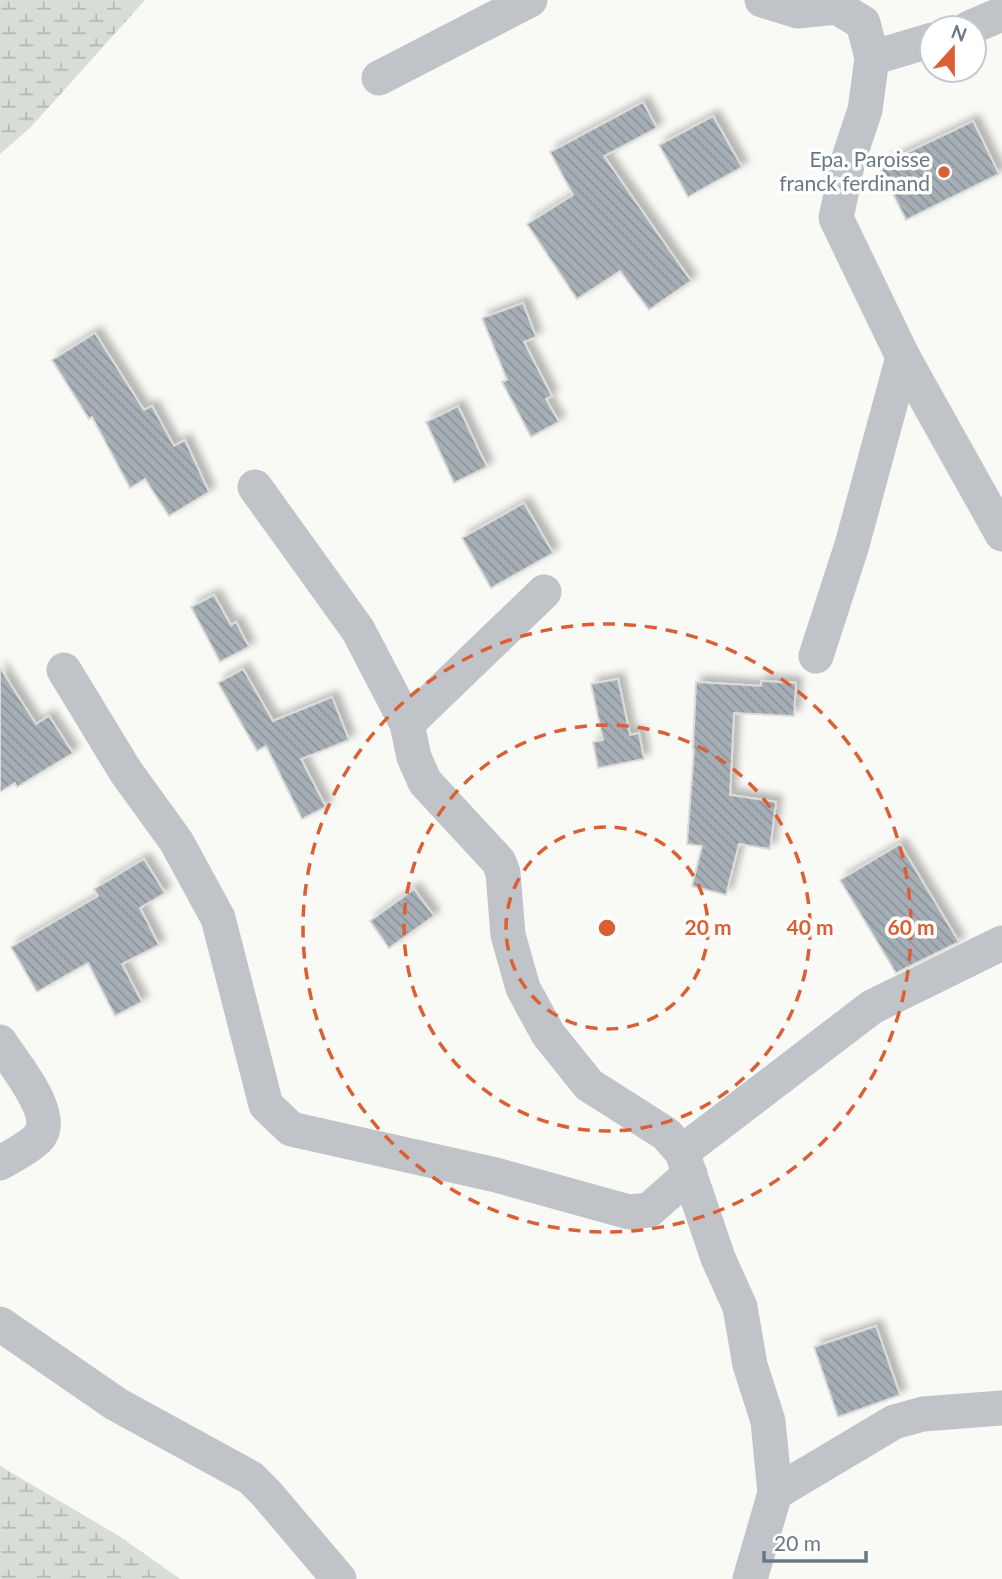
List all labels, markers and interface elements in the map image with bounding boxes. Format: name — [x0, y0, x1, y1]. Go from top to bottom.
north arrow — [918, 14, 988, 84]
text: N — [948, 19, 970, 46]
place label: Epa. Paroisse franck ferdinand — [779, 146, 930, 195]
marker: Epa. Paroisse franck ferdinand — [936, 164, 952, 180]
text: 20 m — [684, 914, 732, 939]
text: 40 m — [786, 914, 834, 939]
text: 60 m — [887, 914, 935, 939]
centre of rings — [595, 916, 619, 940]
scale bar — [764, 1520, 866, 1564]
text: 20 m — [774, 1530, 821, 1555]

